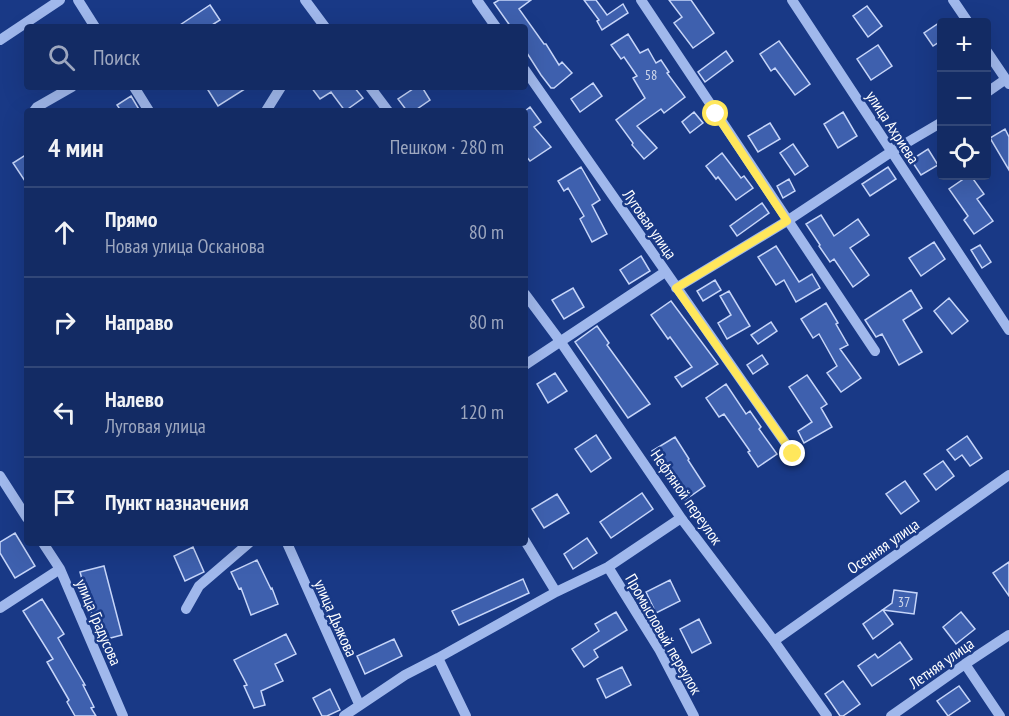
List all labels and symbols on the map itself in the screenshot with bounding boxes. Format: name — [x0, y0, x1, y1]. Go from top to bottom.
house number: 58 — [645, 66, 657, 84]
street label: улица Ахриева — [862, 87, 924, 167]
route start — [702, 100, 728, 126]
street label: Луговая улица — [618, 184, 681, 263]
route end — [779, 440, 805, 466]
street label: Нефтяной переулок — [647, 446, 728, 549]
street label: Осенняя улица — [843, 514, 923, 578]
street label: Промысловый переулок — [621, 570, 707, 699]
street label: улица Градусова — [72, 576, 126, 668]
street label: улица Дьякова — [310, 576, 362, 660]
house number: 37 — [898, 593, 910, 611]
street label: Летняя улица — [904, 633, 978, 693]

